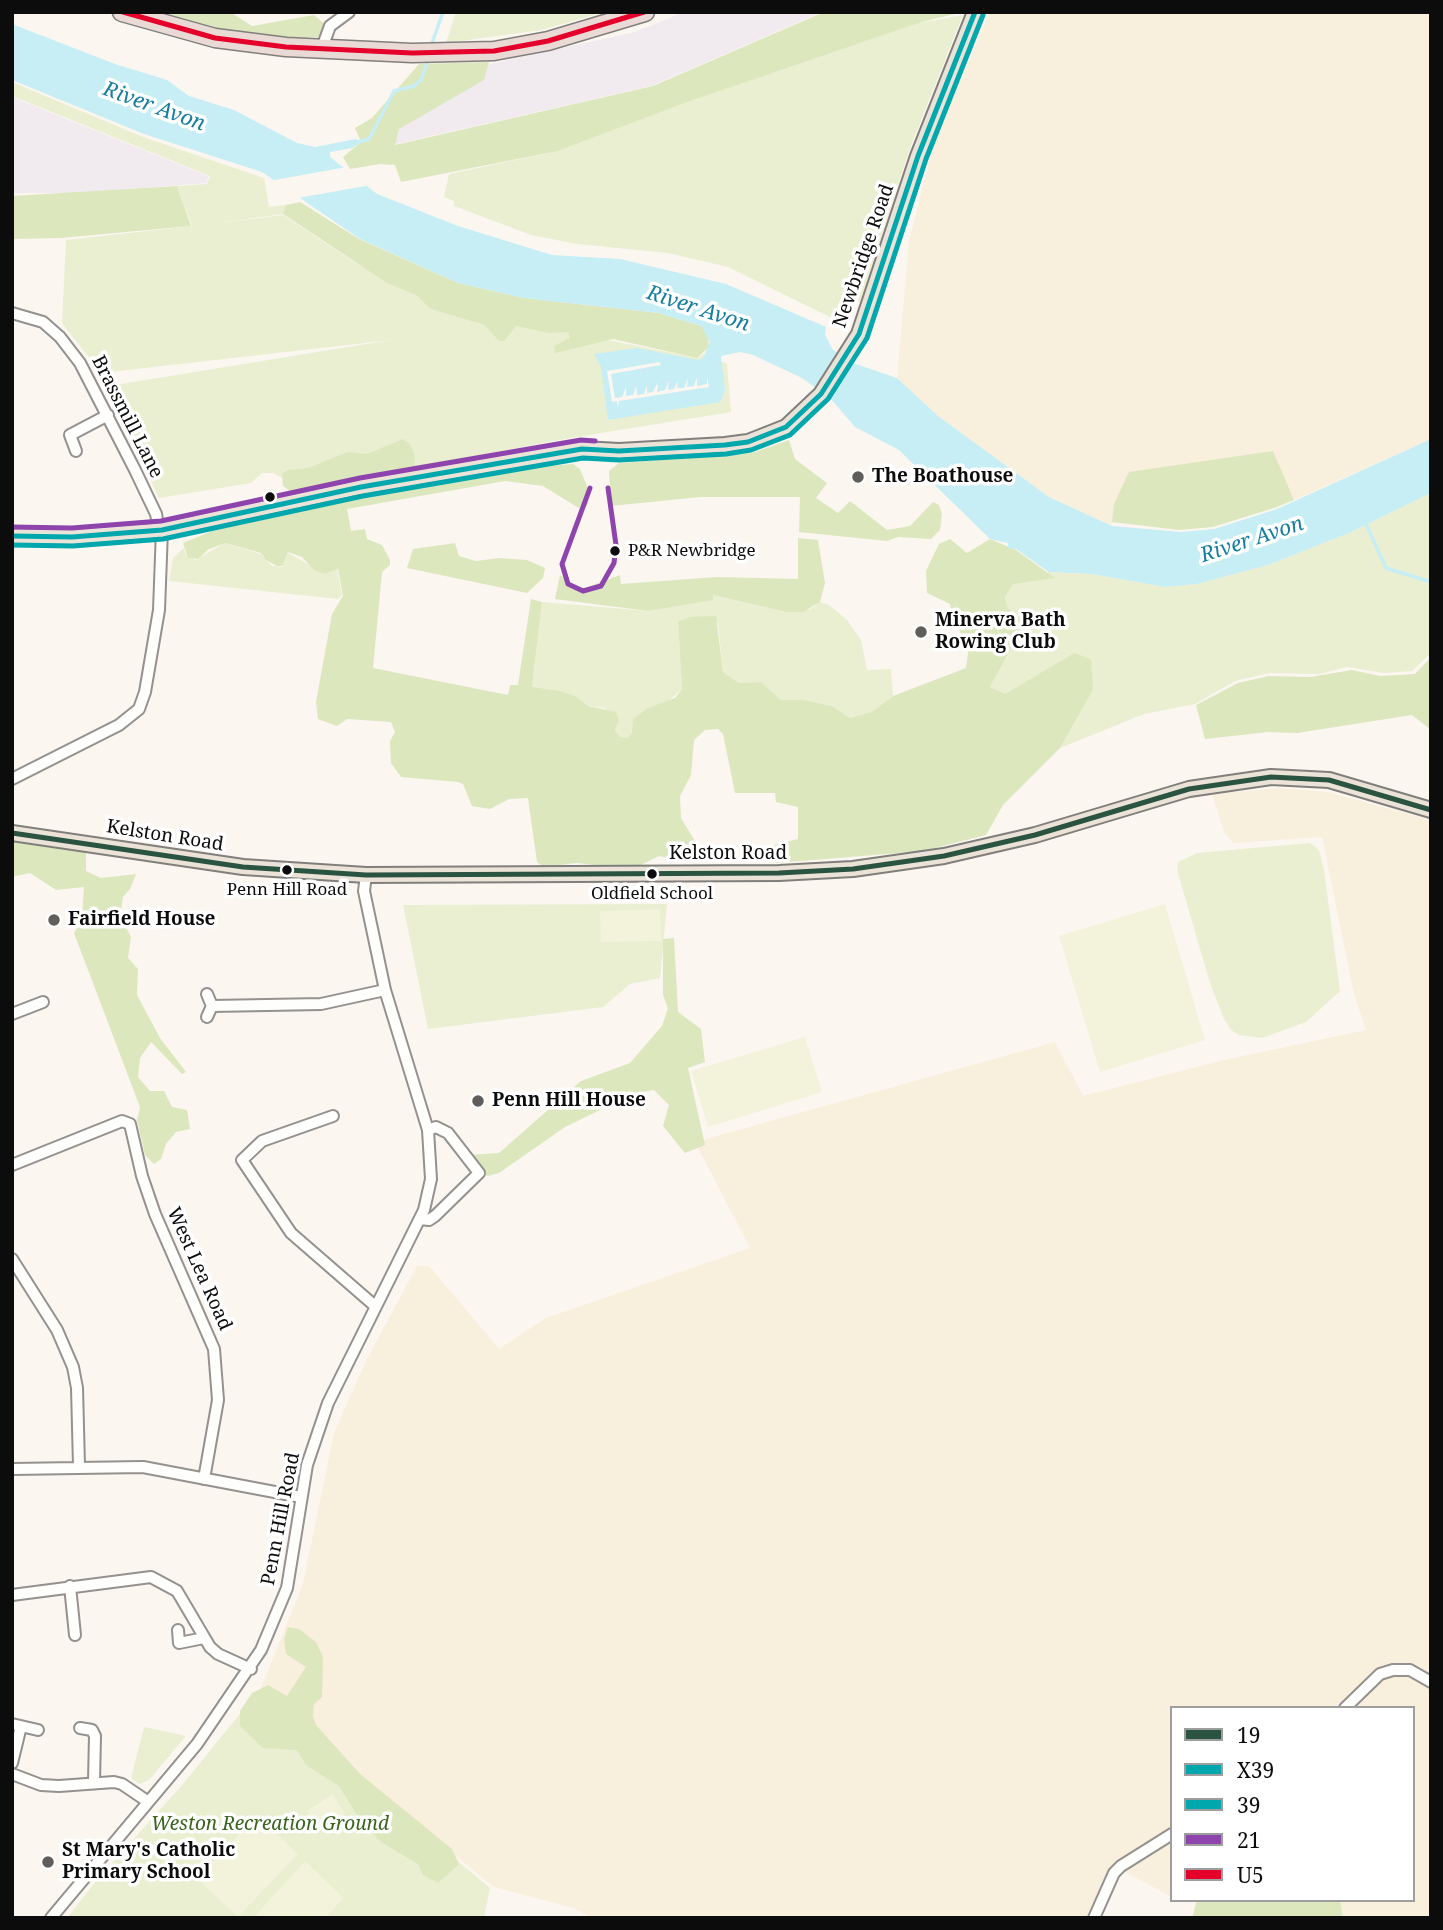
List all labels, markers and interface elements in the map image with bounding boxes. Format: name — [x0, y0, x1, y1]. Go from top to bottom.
water label: River Avon — [100, 77, 208, 137]
street label: Newbridge Road — [829, 181, 899, 331]
water label: River Avon — [643, 281, 753, 337]
street label: Brassmill Lane — [86, 352, 168, 482]
place label: The Boathouse — [872, 466, 1013, 488]
marker: The Boathouse — [850, 469, 866, 485]
unlabelled marker — [263, 490, 277, 504]
water label: River Avon — [1197, 512, 1307, 568]
place label: P&R Newbridge — [628, 541, 756, 561]
marker: P&R Newbridge — [608, 544, 622, 558]
place label: Minerva Bath Rowing Club — [935, 610, 1066, 654]
marker: Minerva Bath Rowing Club — [913, 624, 929, 640]
street label: Kelston Road — [105, 815, 225, 857]
street label: Kelston Road — [669, 843, 787, 865]
marker: Penn Hill Road — [280, 863, 294, 877]
marker: Oldfield School — [645, 867, 659, 881]
place label: Penn Hill Road — [227, 880, 347, 900]
place label: Oldfield School — [591, 884, 713, 904]
place label: Fairfield House — [68, 909, 215, 931]
marker: Fairfield House — [46, 912, 62, 928]
place label: Penn Hill House — [492, 1090, 646, 1112]
marker: Penn Hill House — [470, 1093, 486, 1109]
street label: West Lea Road — [162, 1204, 236, 1334]
street label: Penn Hill Road — [257, 1451, 305, 1587]
legend — [1170, 1706, 1415, 1902]
text: 19 — [1237, 1721, 1260, 1749]
text: X39 — [1237, 1756, 1274, 1784]
text: 39 — [1237, 1791, 1260, 1819]
park label: Weston Recreation Ground — [151, 1814, 389, 1836]
text: 21 — [1237, 1826, 1260, 1854]
place label: St Mary's Catholic Primary School — [62, 1840, 235, 1884]
marker: St Mary's Catholic Primary School — [40, 1854, 56, 1870]
text: U5 — [1237, 1861, 1264, 1889]

